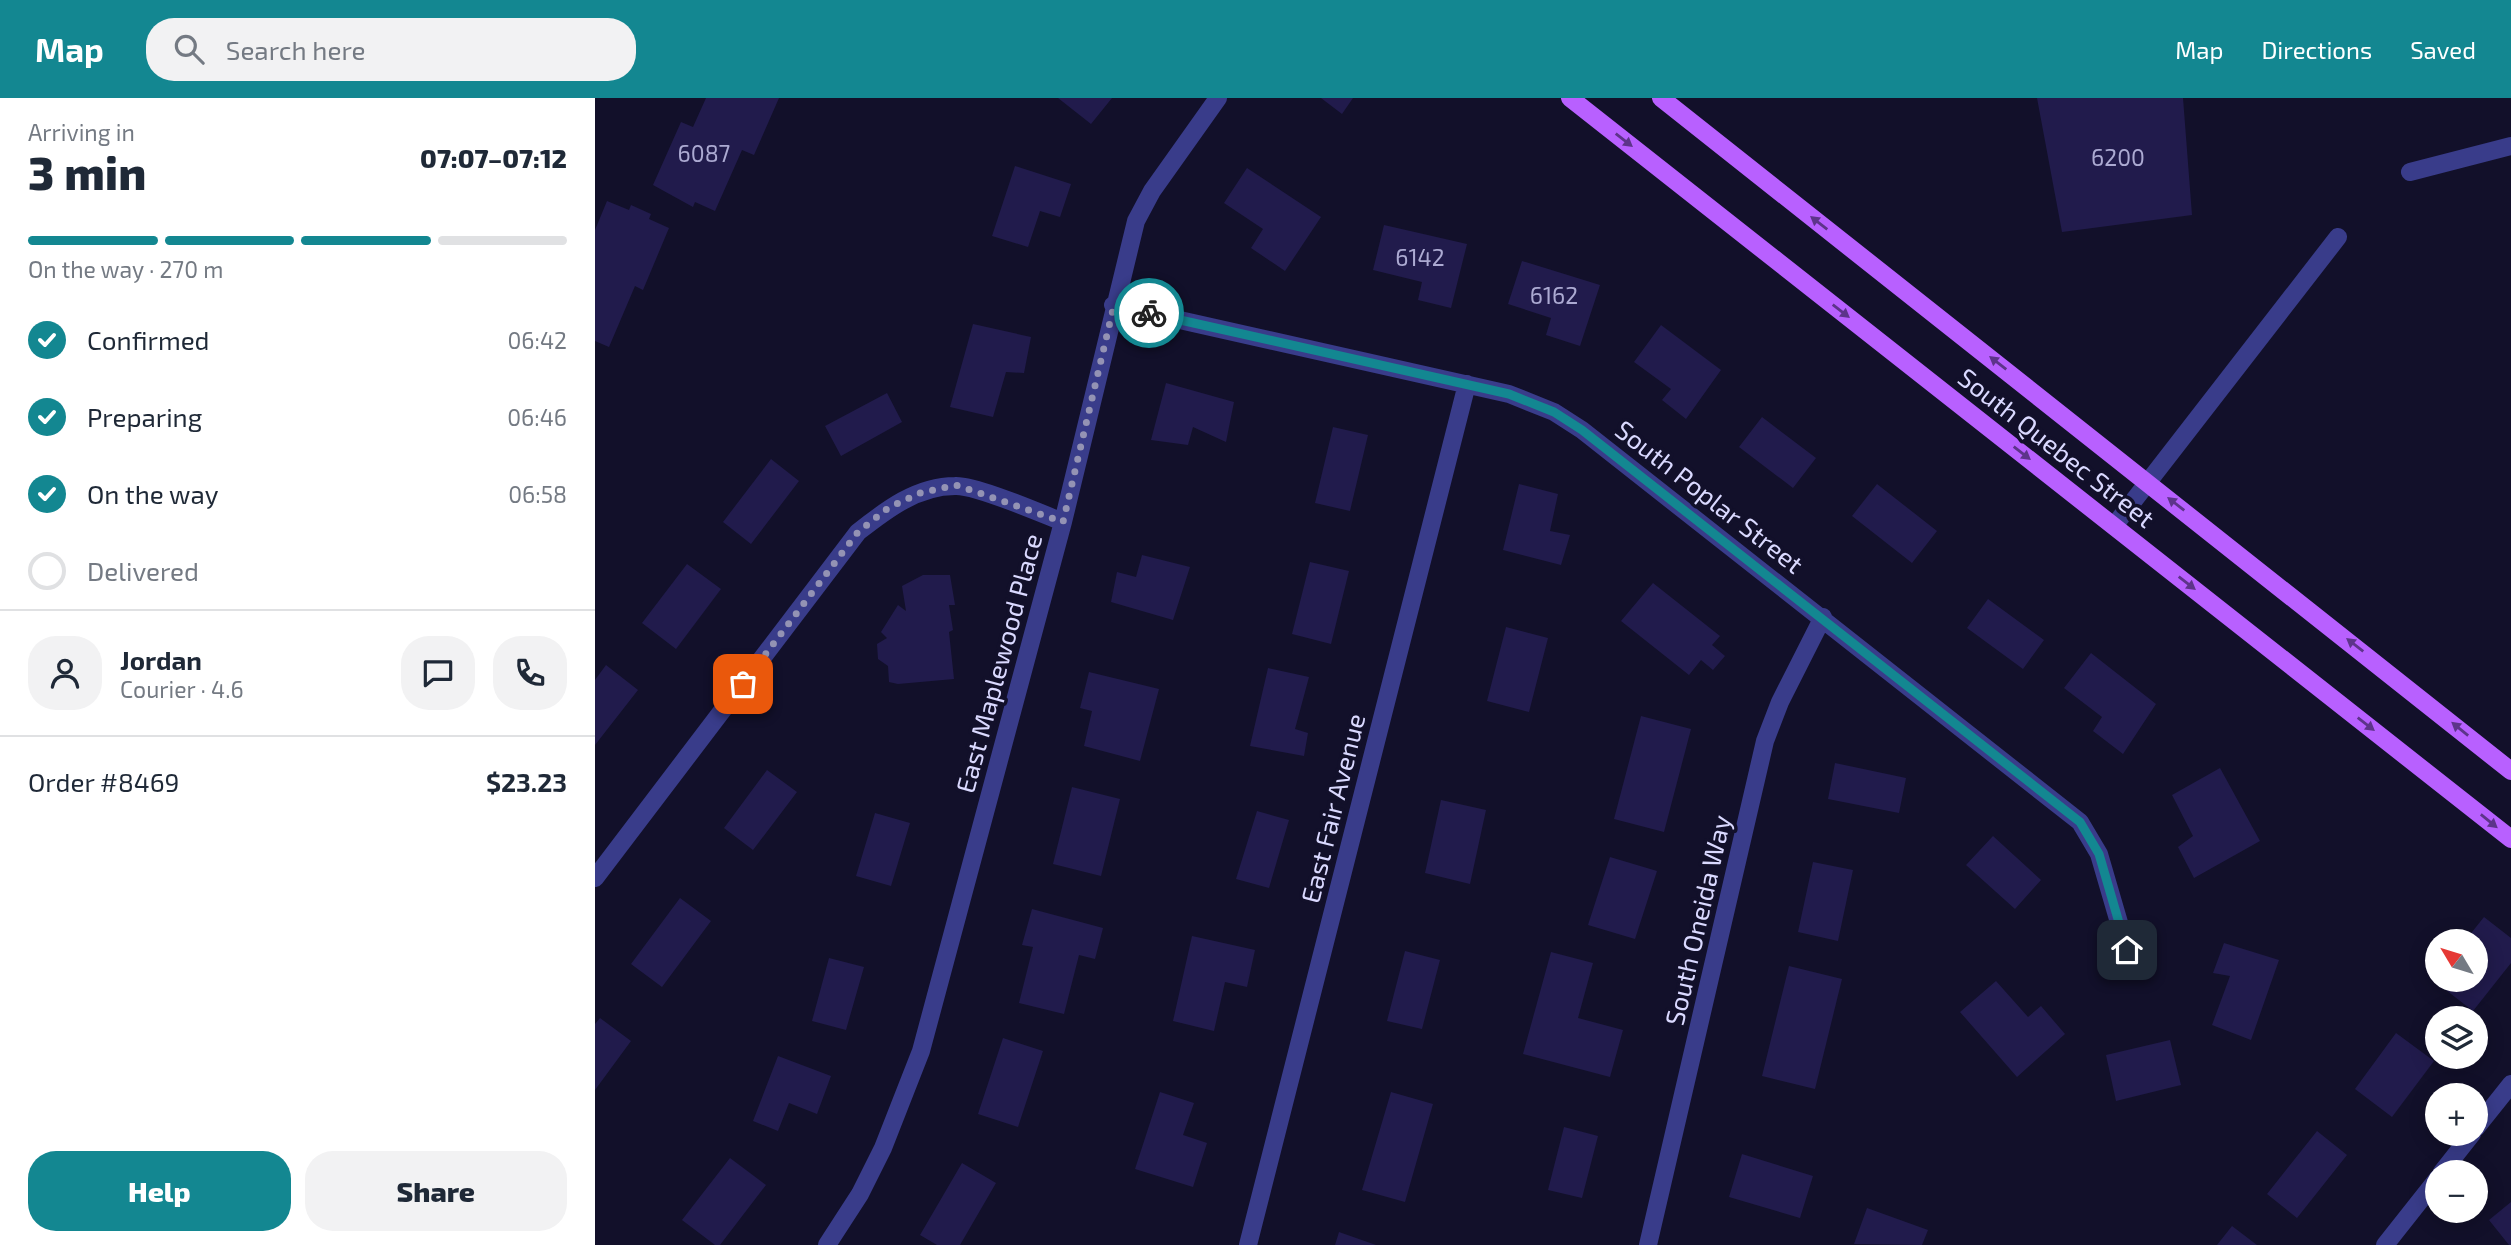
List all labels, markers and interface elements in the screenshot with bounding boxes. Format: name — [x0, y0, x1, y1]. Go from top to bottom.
search box — [146, 18, 636, 81]
text: Map — [35, 29, 104, 69]
icon: search — [170, 30, 208, 68]
text: Search here — [226, 34, 365, 65]
text: Map — [2175, 35, 2223, 64]
text: Directions — [2261, 35, 2372, 64]
text: Saved — [2410, 35, 2476, 64]
text: Arriving in — [28, 118, 135, 146]
one-way arrow — [1614, 133, 1632, 148]
house number: 6087 — [678, 139, 731, 167]
text: 07:07–07:12 — [420, 142, 567, 173]
house number: 6200 — [2091, 143, 2145, 171]
text: 3 min — [28, 144, 146, 199]
one-way arrow — [1810, 216, 1828, 230]
house number: 6142 — [1395, 243, 1445, 271]
text: On the way · 270 m — [28, 255, 223, 283]
courier — [1114, 278, 1184, 348]
house number: 6162 — [1530, 281, 1578, 309]
icon: bike — [1130, 294, 1168, 332]
one-way arrow — [1833, 303, 1850, 318]
icon: check — [28, 321, 66, 359]
text: Confirmed — [87, 324, 210, 355]
text: 06:42 — [507, 326, 567, 354]
one-way arrow — [1989, 356, 2007, 371]
street label: South Quebec Street — [1953, 361, 2161, 533]
icon: check — [28, 398, 66, 436]
text: Preparing — [87, 401, 202, 432]
text: 06:46 — [507, 403, 567, 431]
street label: South Poplar Street — [1610, 413, 1810, 579]
one-way arrow — [2012, 445, 2030, 460]
icon: check — [28, 475, 66, 513]
text: On the way — [87, 478, 218, 509]
text: 06:58 — [508, 480, 567, 508]
one-way arrow — [2168, 497, 2186, 512]
street label: East Maplewood Place — [948, 530, 1048, 796]
text: Delivered — [87, 555, 199, 586]
one-way arrow — [2179, 575, 2196, 590]
button: person — [28, 636, 102, 710]
button: chat — [401, 636, 475, 710]
button: phone — [493, 636, 567, 710]
one-way arrow — [2346, 638, 2364, 653]
text: Jordan — [120, 644, 202, 675]
pin — [713, 654, 773, 714]
icon: bag — [724, 665, 762, 703]
text: Courier · 4.6 — [120, 675, 244, 703]
street label: East Fair Avenue — [1293, 710, 1371, 906]
one-way arrow — [2357, 716, 2375, 731]
one-way arrow — [2451, 722, 2469, 737]
text: Order #8469 — [28, 766, 179, 797]
text: $23.23 — [486, 766, 567, 797]
street label: South Oneida Way — [1658, 812, 1736, 1028]
one-way arrow — [2479, 813, 2497, 828]
pin — [2097, 920, 2157, 980]
north arrow — [2425, 929, 2489, 992]
map controls — [2425, 929, 2488, 1223]
icon: home — [2108, 931, 2146, 969]
button: layers — [2425, 1006, 2488, 1069]
button: + — [2425, 1083, 2488, 1146]
button: Help — [28, 1151, 291, 1231]
button: Share — [305, 1151, 567, 1231]
button: − — [2425, 1160, 2488, 1223]

